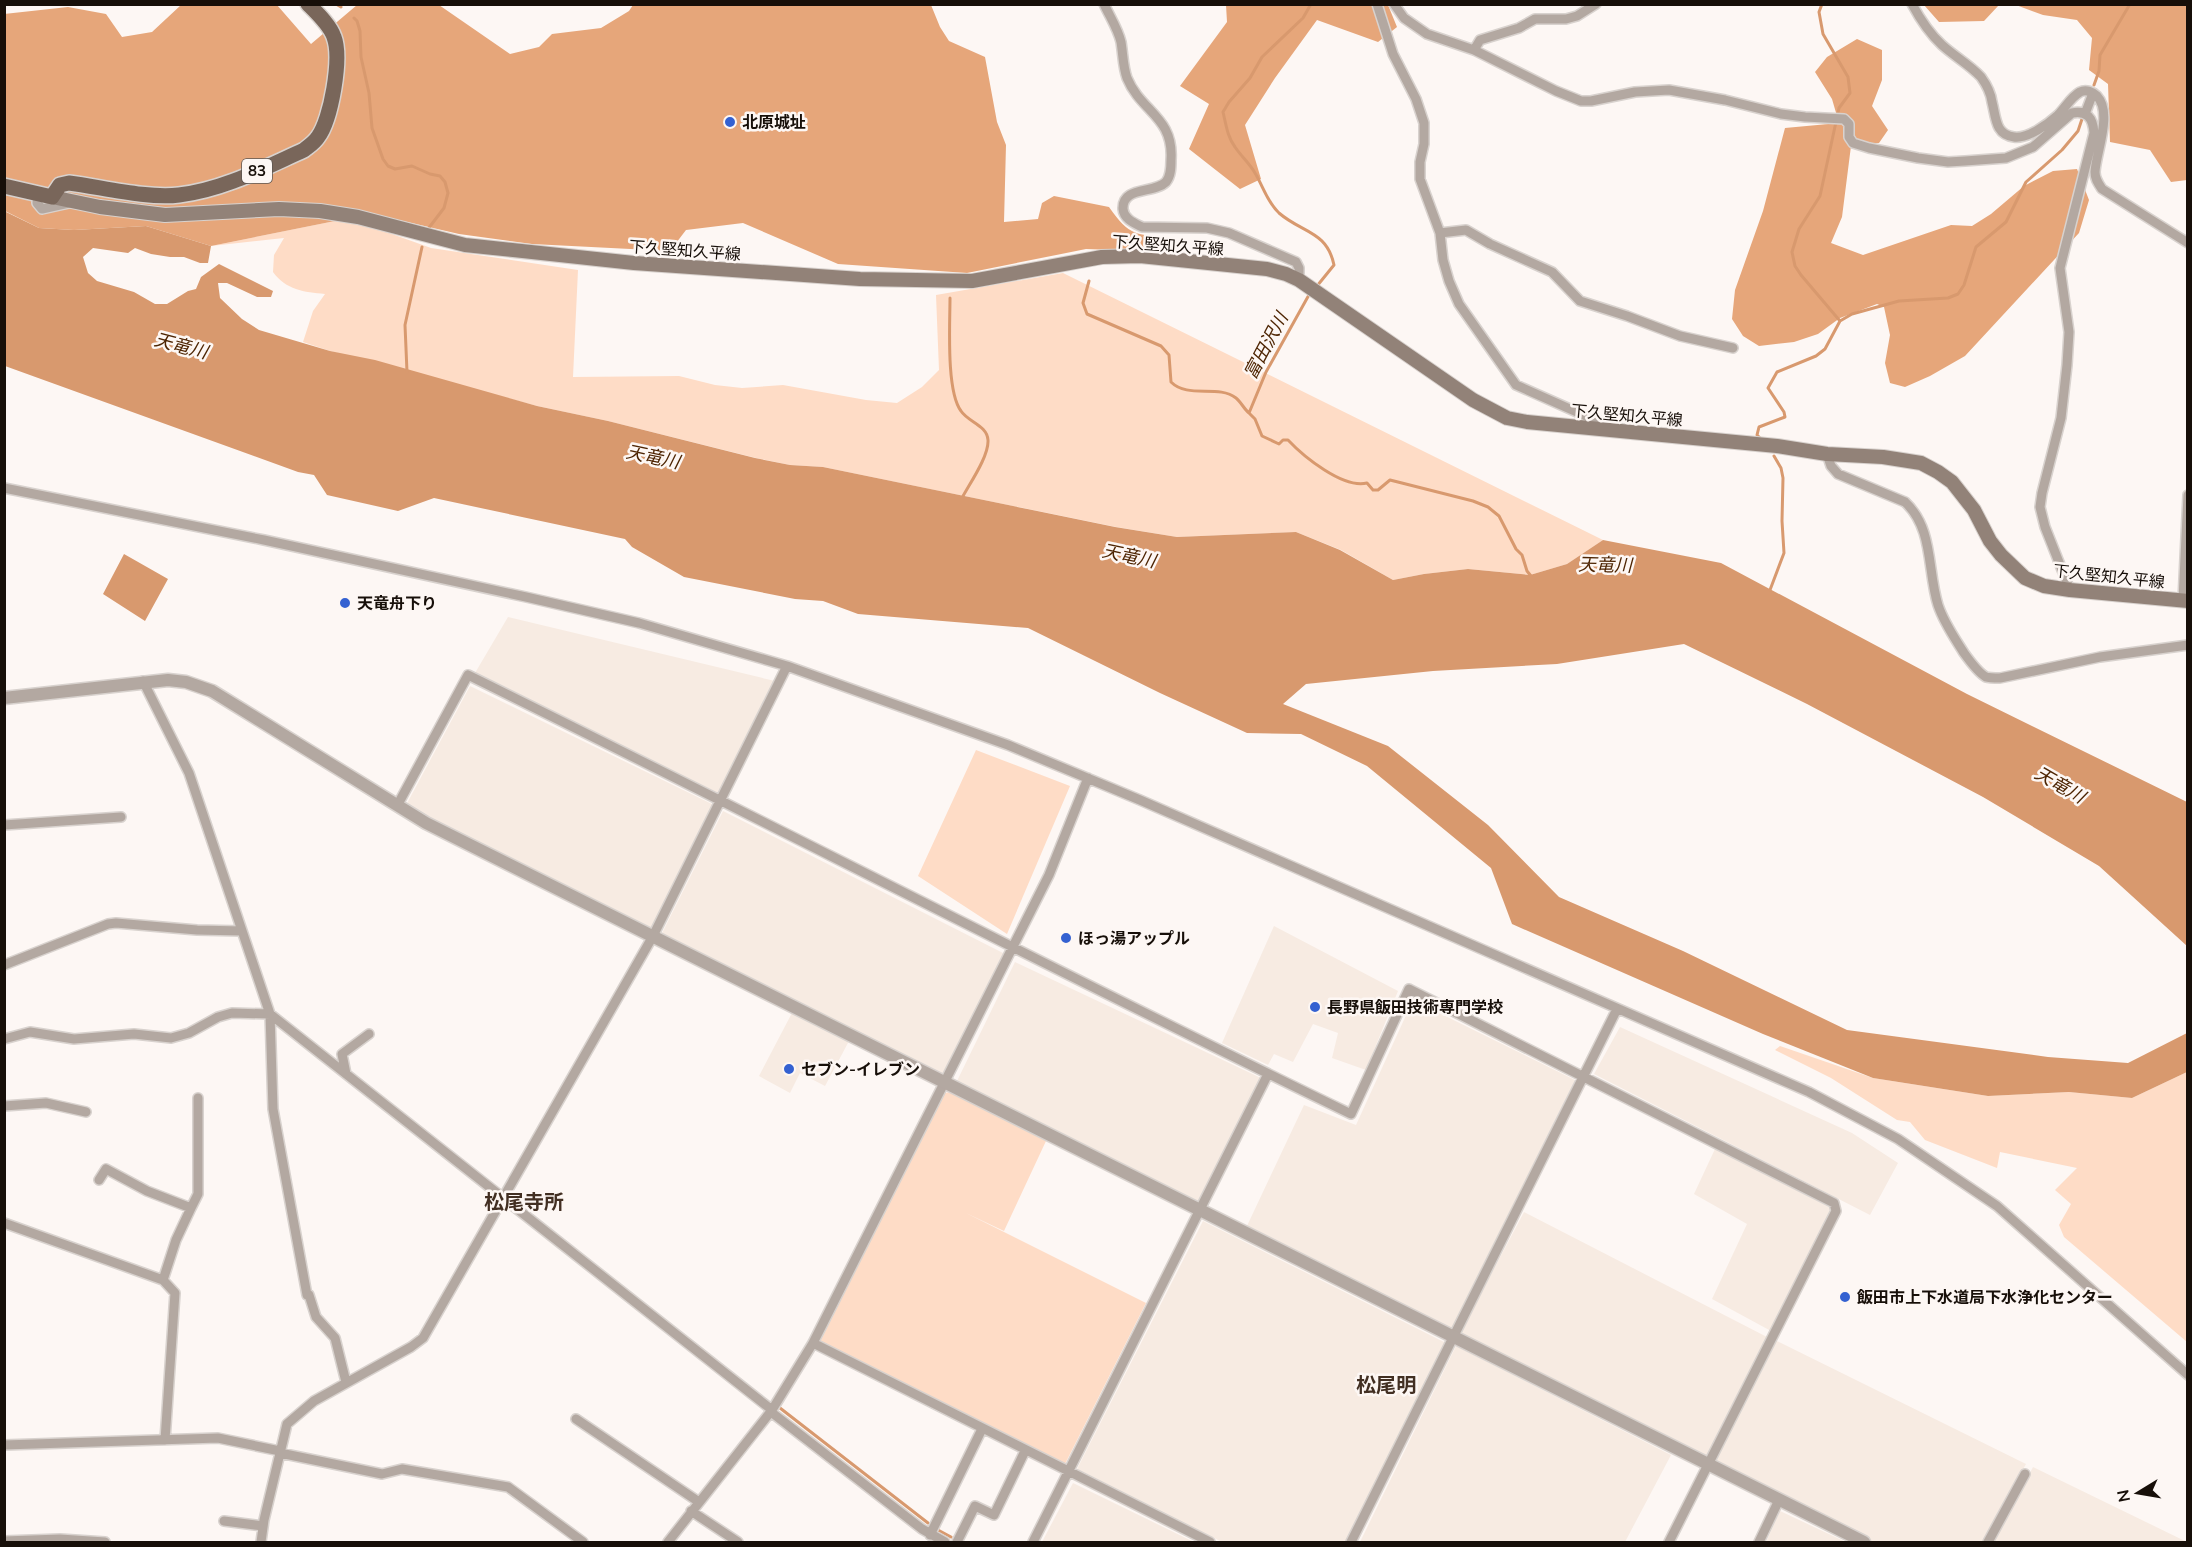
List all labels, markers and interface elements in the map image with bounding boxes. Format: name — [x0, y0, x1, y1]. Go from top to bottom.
place label: 北原城址 — [742, 112, 806, 132]
marker: 北原城址 — [723, 115, 737, 129]
road number: 83 — [242, 159, 272, 183]
street label: 下久堅知久平線 — [1111, 231, 1225, 259]
street label: 下久堅知久平線 — [628, 236, 742, 264]
water label: 富田沢川 — [1239, 307, 1294, 383]
water label: 天竜川 — [152, 327, 212, 364]
street label: 下久堅知久平線 — [1570, 400, 1684, 430]
water label: 天竜川 — [624, 440, 684, 474]
water label: 天竜川 — [1100, 539, 1160, 573]
water label: 天竜川 — [1578, 553, 1634, 577]
street label: 下久堅知久平線 — [2052, 560, 2166, 592]
place label: 天竜舟下り — [357, 593, 437, 613]
marker: 天竜舟下り — [338, 596, 352, 610]
water label: 天竜川 — [2031, 761, 2091, 809]
place label: ほっ湯アップル — [1078, 928, 1190, 948]
marker: ほっ湯アップル — [1059, 931, 1073, 945]
place label: 長野県飯田技術専門学校 — [1327, 997, 1503, 1017]
marker: 長野県飯田技術専門学校 — [1308, 1000, 1322, 1014]
place label: セブン-イレブン — [801, 1059, 920, 1079]
marker: セブン-イレブン — [782, 1062, 796, 1076]
district label: 松尾寺所 — [484, 1189, 564, 1214]
place label: 飯田市上下水道局下水浄化センター — [1856, 1287, 2113, 1307]
marker: 飯田市上下水道局下水浄化センター — [1838, 1290, 1852, 1304]
district label: 松尾明 — [1356, 1372, 1416, 1397]
north arrow — [2108, 1463, 2168, 1523]
text: N — [2112, 1488, 2134, 1504]

